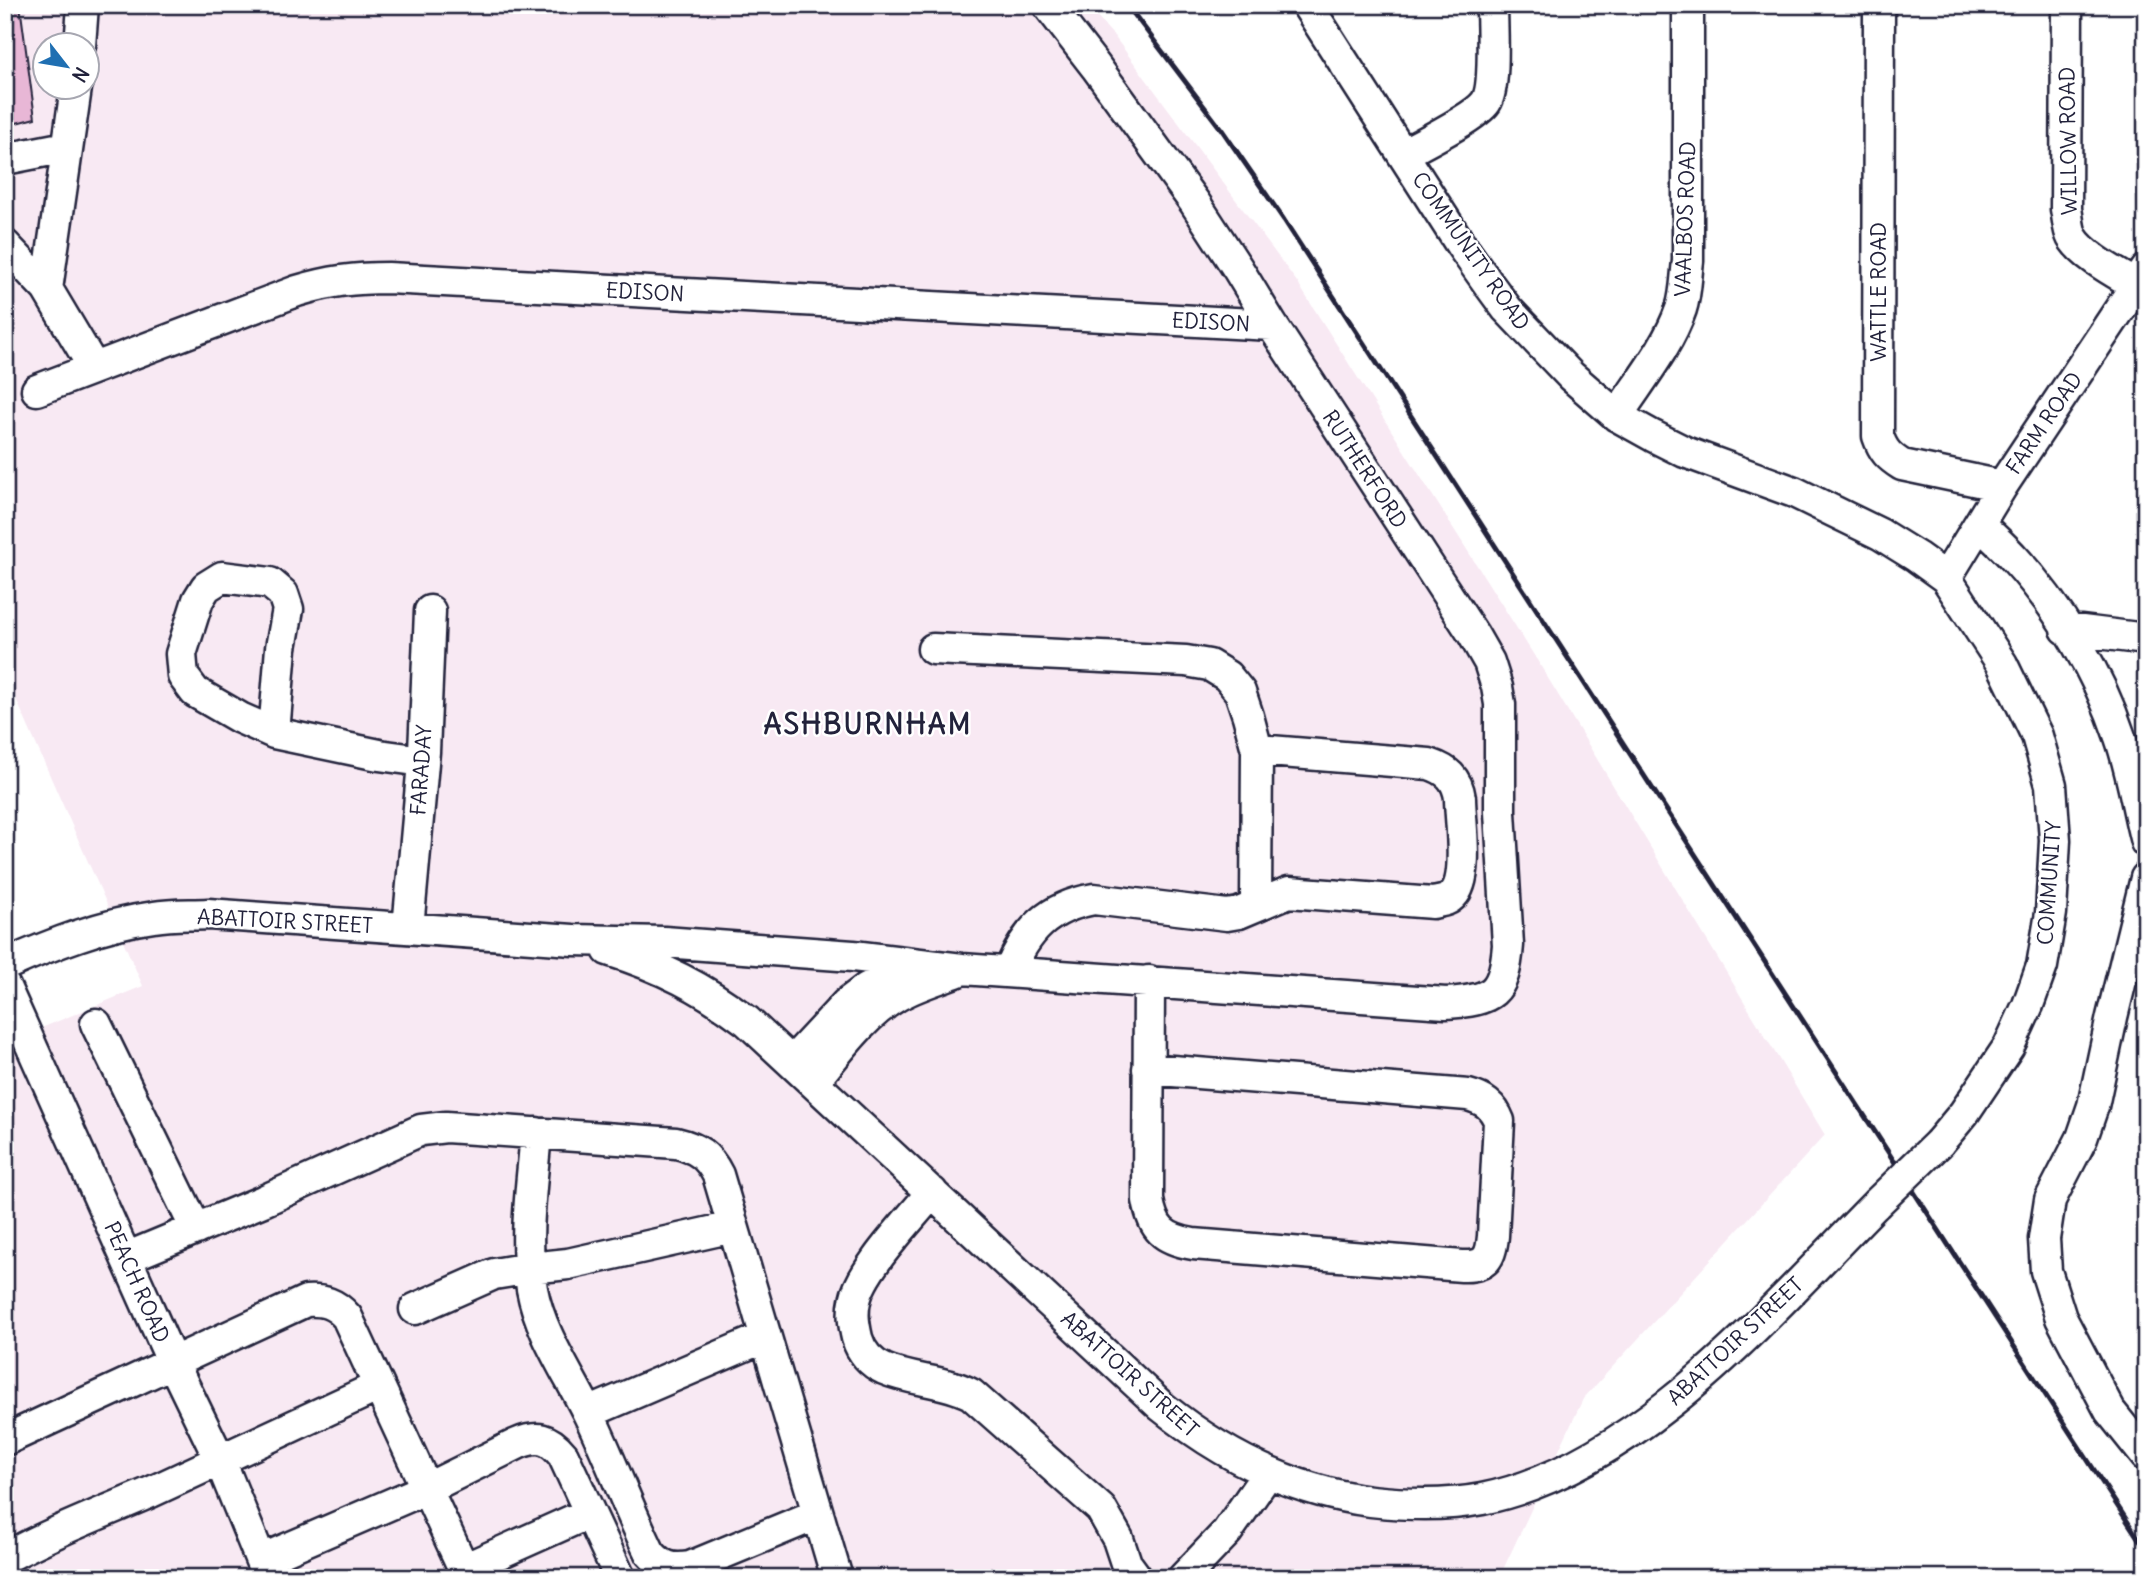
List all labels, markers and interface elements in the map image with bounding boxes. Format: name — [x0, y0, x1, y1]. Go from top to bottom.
north arrow — [32, 32, 102, 102]
text: N — [67, 63, 94, 87]
street label: WILLOW ROAD — [2053, 67, 2083, 215]
street label: VAALBOS ROAD — [1669, 141, 1701, 297]
street label: COMMUNITY ROAD — [1406, 167, 1536, 335]
street label: WATTLE ROAD — [1865, 222, 1892, 362]
street label: EDISON — [605, 276, 685, 308]
street label: EDISON — [1171, 306, 1251, 338]
street label: FARM ROAD — [2000, 367, 2088, 479]
street label: RUTHERFORD — [1317, 405, 1413, 533]
district label: ASHBURNHAM — [763, 706, 973, 742]
street label: FARADAY — [404, 724, 438, 816]
street label: COMMUNITY — [2031, 820, 2067, 946]
street label: ABATTOIR STREET — [196, 903, 374, 939]
street label: PEACH ROAD — [98, 1217, 176, 1347]
street label: ABATTOIR STREET — [1661, 1271, 1809, 1411]
street label: ABATTOIR STREET — [1056, 1305, 1204, 1443]

